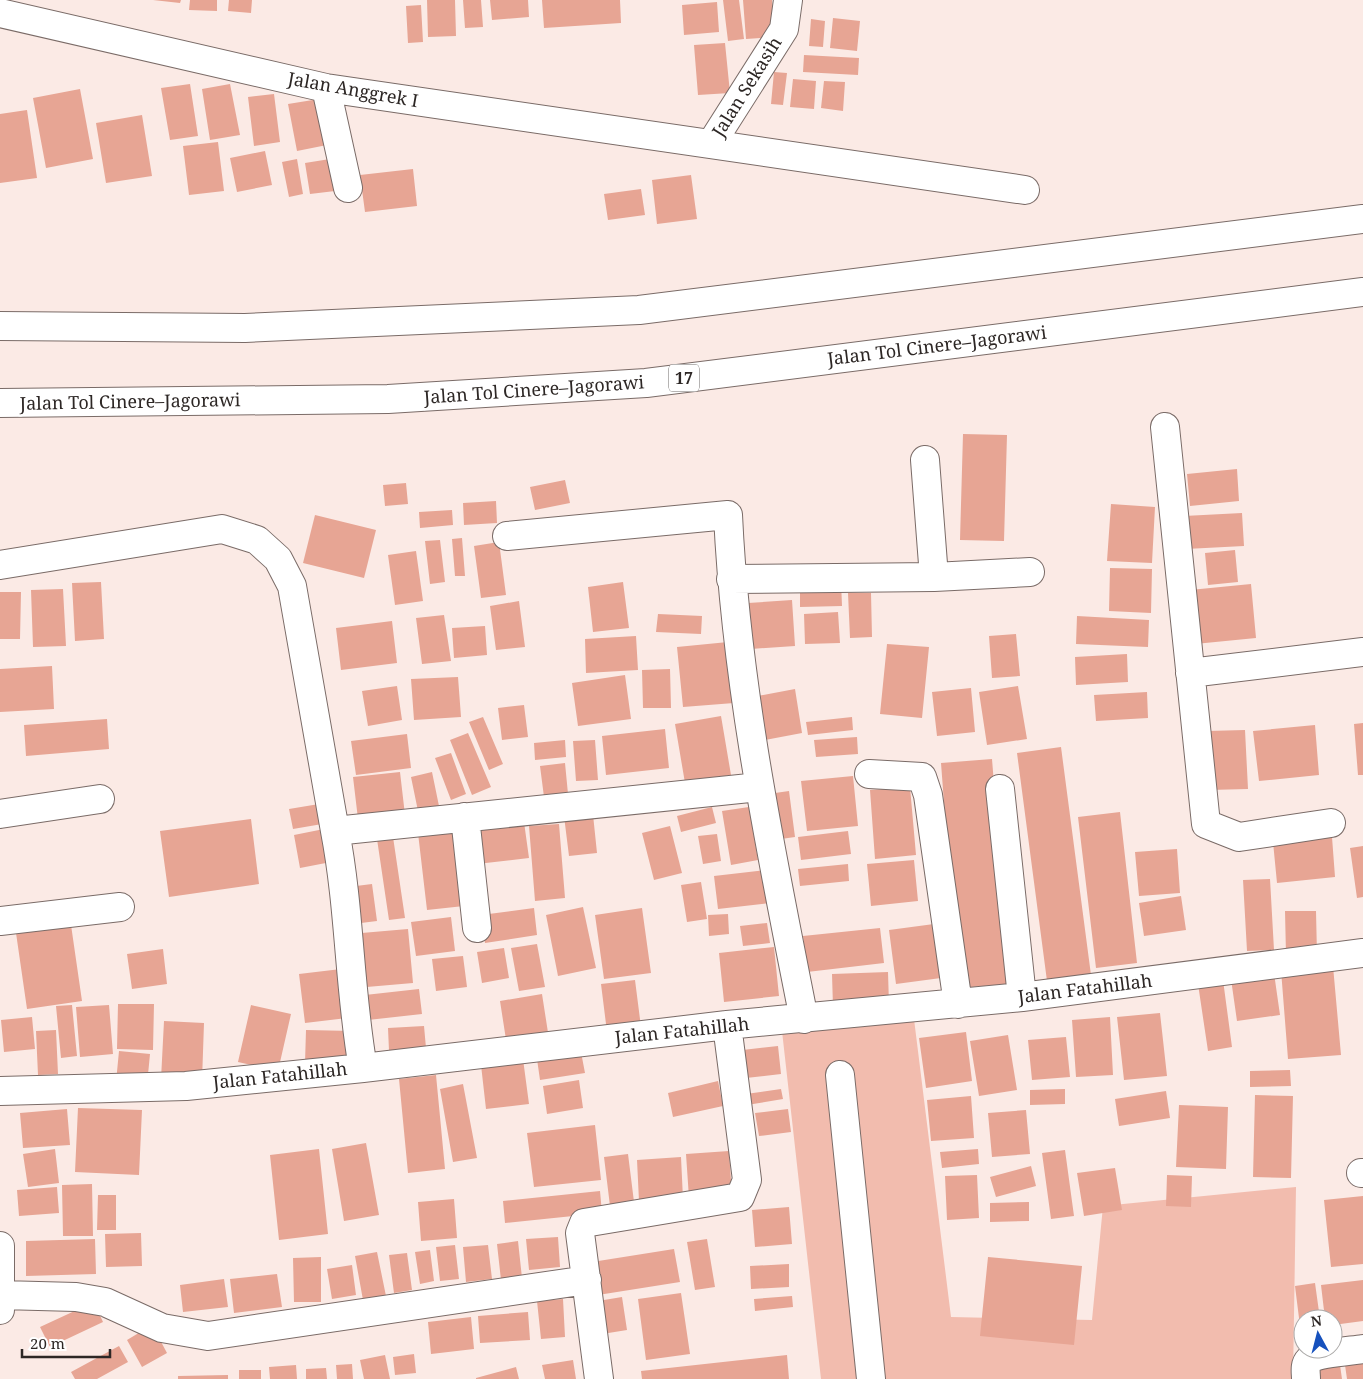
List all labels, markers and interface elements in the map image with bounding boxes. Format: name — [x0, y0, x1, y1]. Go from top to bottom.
street label: Jalan Sekasih — [705, 32, 787, 142]
street label: Jalan Anggrek I — [285, 66, 420, 112]
street label: Jalan Tol Cinere–Jagorawi — [825, 320, 1048, 370]
road number: 17 — [669, 364, 699, 392]
street label: Jalan Tol Cinere–Jagorawi — [422, 369, 645, 409]
street label: Jalan Tol Cinere–Jagorawi — [18, 387, 241, 415]
street label: Jalan Fatahillah — [1015, 968, 1153, 1008]
street label: Jalan Fatahillah — [613, 1011, 750, 1049]
street label: Jalan Fatahillah — [211, 1056, 348, 1094]
north arrow — [1293, 1309, 1343, 1359]
text: N — [1310, 1310, 1323, 1331]
scale bar — [22, 1326, 110, 1358]
text: 20 m — [30, 1333, 65, 1353]

